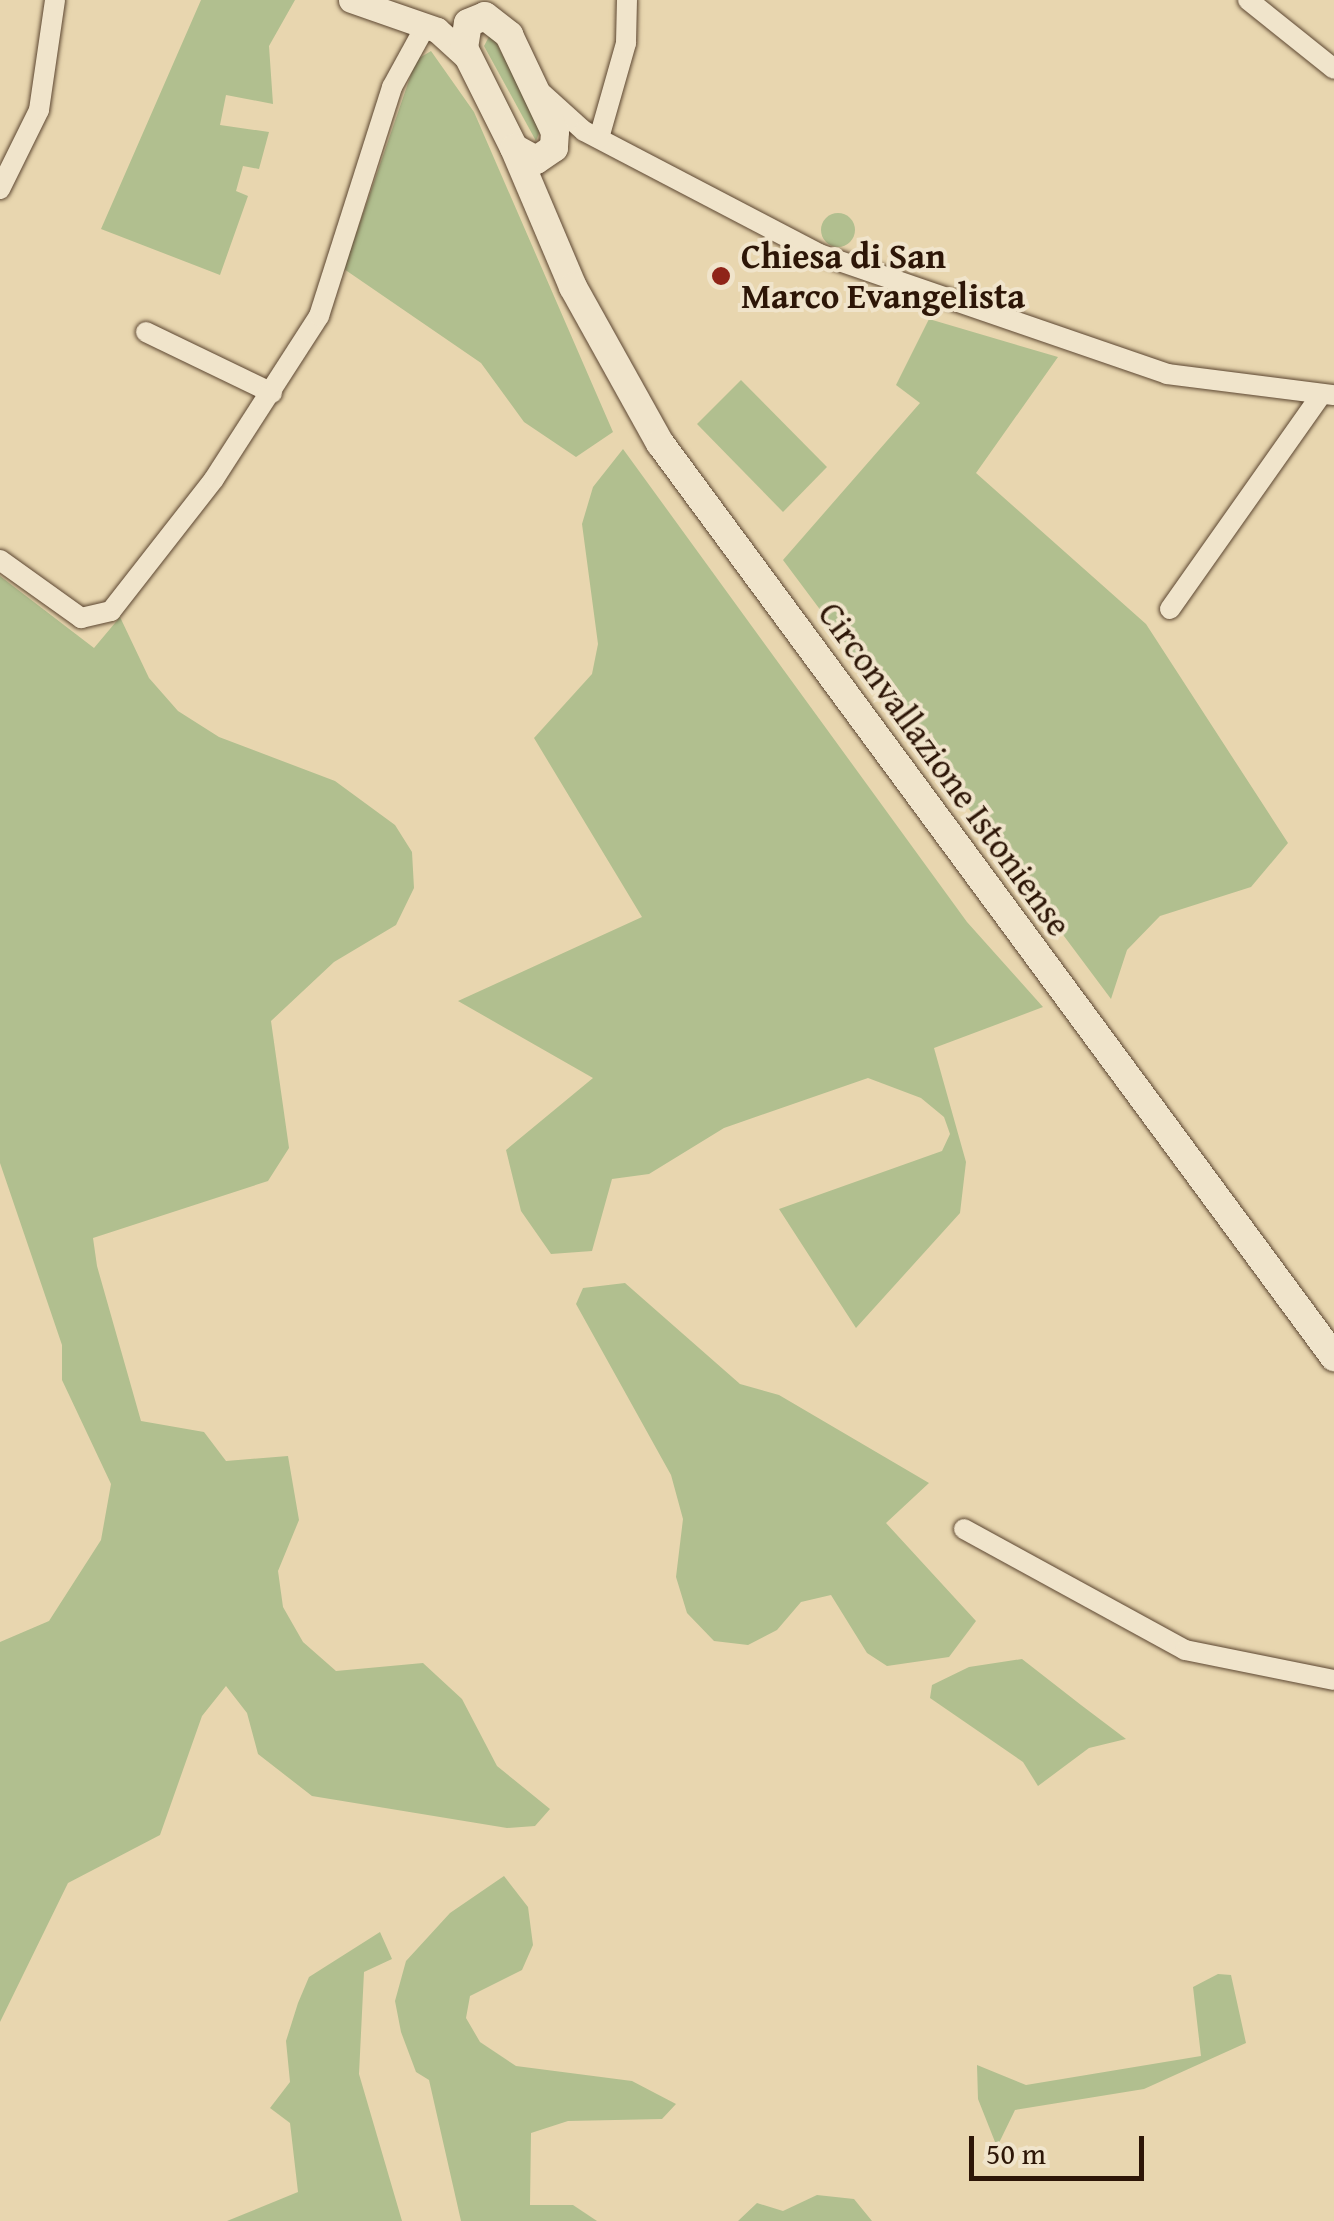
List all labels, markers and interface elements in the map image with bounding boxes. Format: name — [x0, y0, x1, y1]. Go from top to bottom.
place label: Chiesa di San Marco Evangelista — [741, 235, 1025, 317]
marker: Chiesa di San Marco Evangelista — [710, 265, 732, 287]
street label: Circonvallazione Istoniense — [810, 594, 1080, 944]
scale bar — [974, 2116, 1149, 2178]
text: 50 m — [986, 2131, 1046, 2175]

